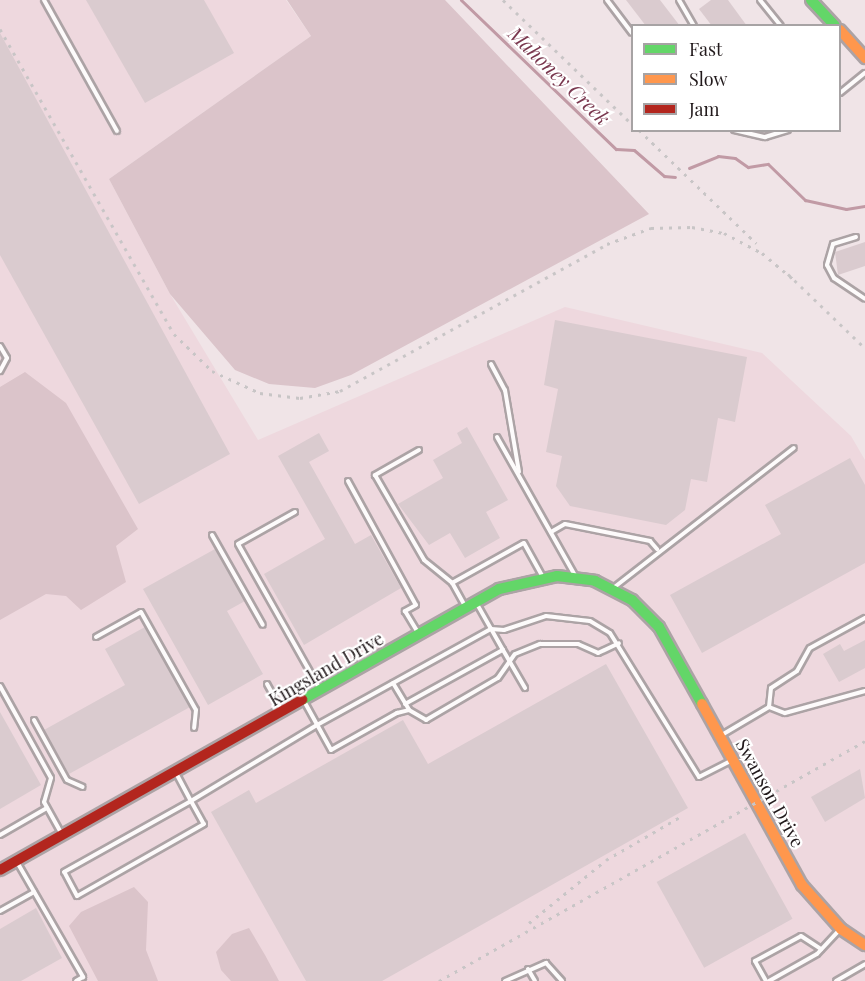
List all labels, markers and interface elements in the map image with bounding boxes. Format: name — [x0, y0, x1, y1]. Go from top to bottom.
water label: Mahoney Creek — [504, 21, 616, 129]
legend — [631, 24, 841, 132]
text: Fast — [689, 37, 722, 61]
text: Slow — [689, 67, 727, 91]
text: Jam — [689, 97, 719, 121]
street label: Kingsland Drive — [265, 627, 387, 711]
street label: Swanson Drive — [731, 735, 809, 851]

